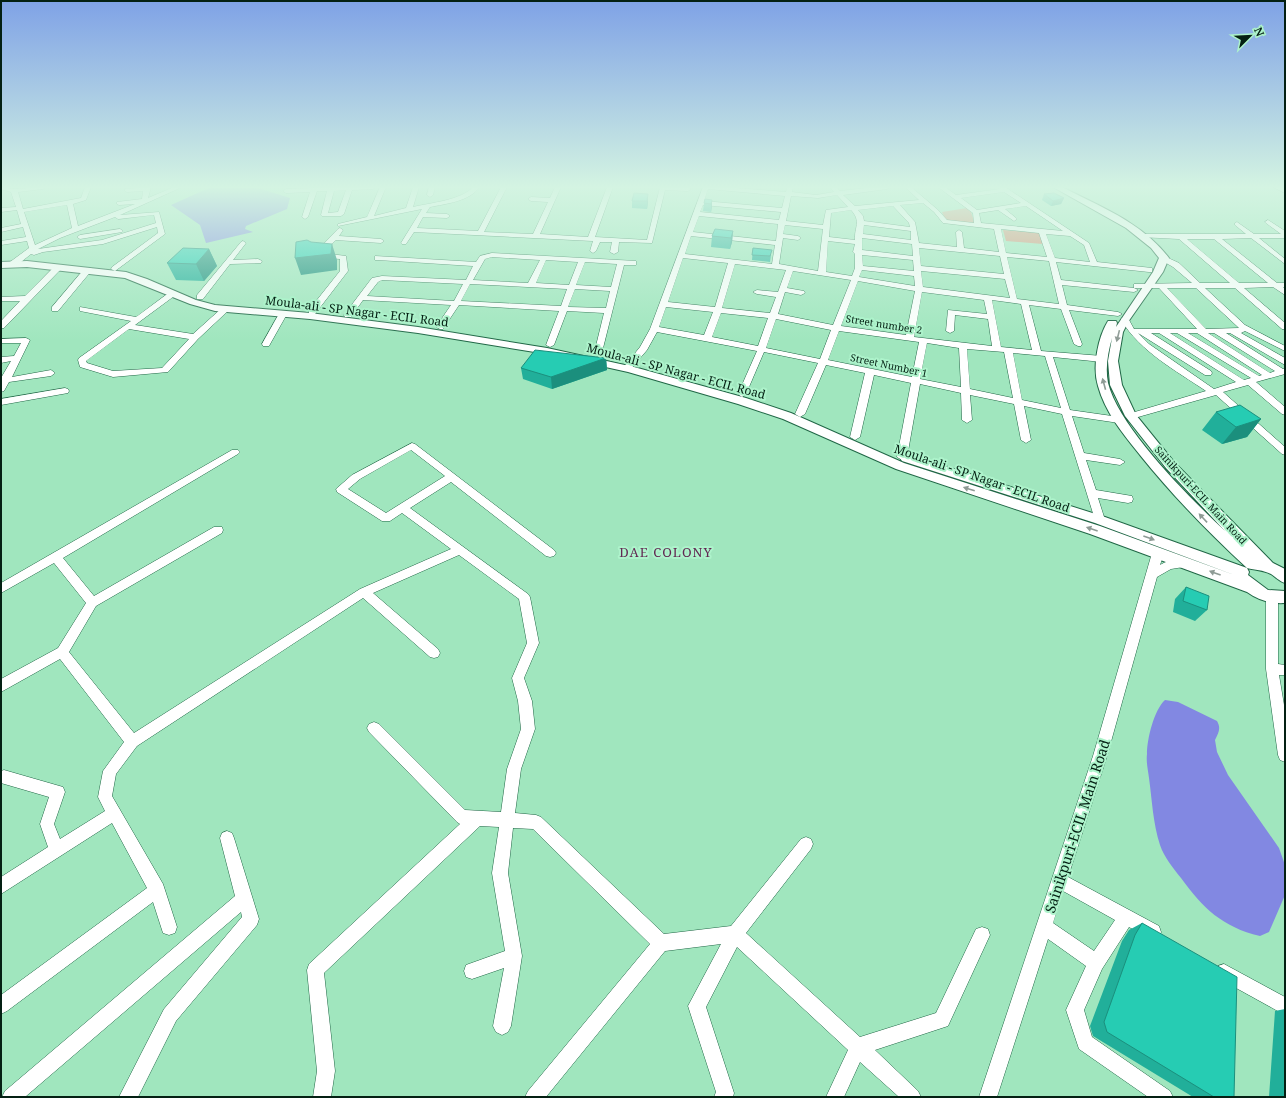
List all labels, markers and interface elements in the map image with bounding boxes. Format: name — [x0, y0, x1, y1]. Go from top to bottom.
north arrow — [1230, 16, 1270, 56]
text: N — [1251, 25, 1268, 39]
street label: Moula-ali - SP Nagar - ECIL Road — [264, 291, 450, 331]
street label: Street number 2 — [845, 311, 923, 337]
one-way arrow — [1114, 330, 1120, 343]
street label: Moula-ali - SP Nagar - ECIL Road — [585, 339, 768, 403]
street label: Street Number 1 — [849, 350, 929, 380]
one-way arrow — [1101, 378, 1107, 390]
street label: Moula-ali - SP Nagar - ECIL Road — [892, 440, 1073, 516]
street label: Sainikpuri-ECIL Main Road — [1152, 443, 1250, 547]
one-way arrow — [963, 486, 975, 492]
one-way arrow — [1199, 513, 1208, 523]
one-way arrow — [1086, 526, 1098, 532]
one-way arrow — [1143, 535, 1155, 541]
district label: DAE COLONY — [619, 543, 713, 561]
one-way arrow — [1208, 570, 1220, 576]
street label: Sainikpuri-ECIL Main Road — [1040, 736, 1114, 915]

